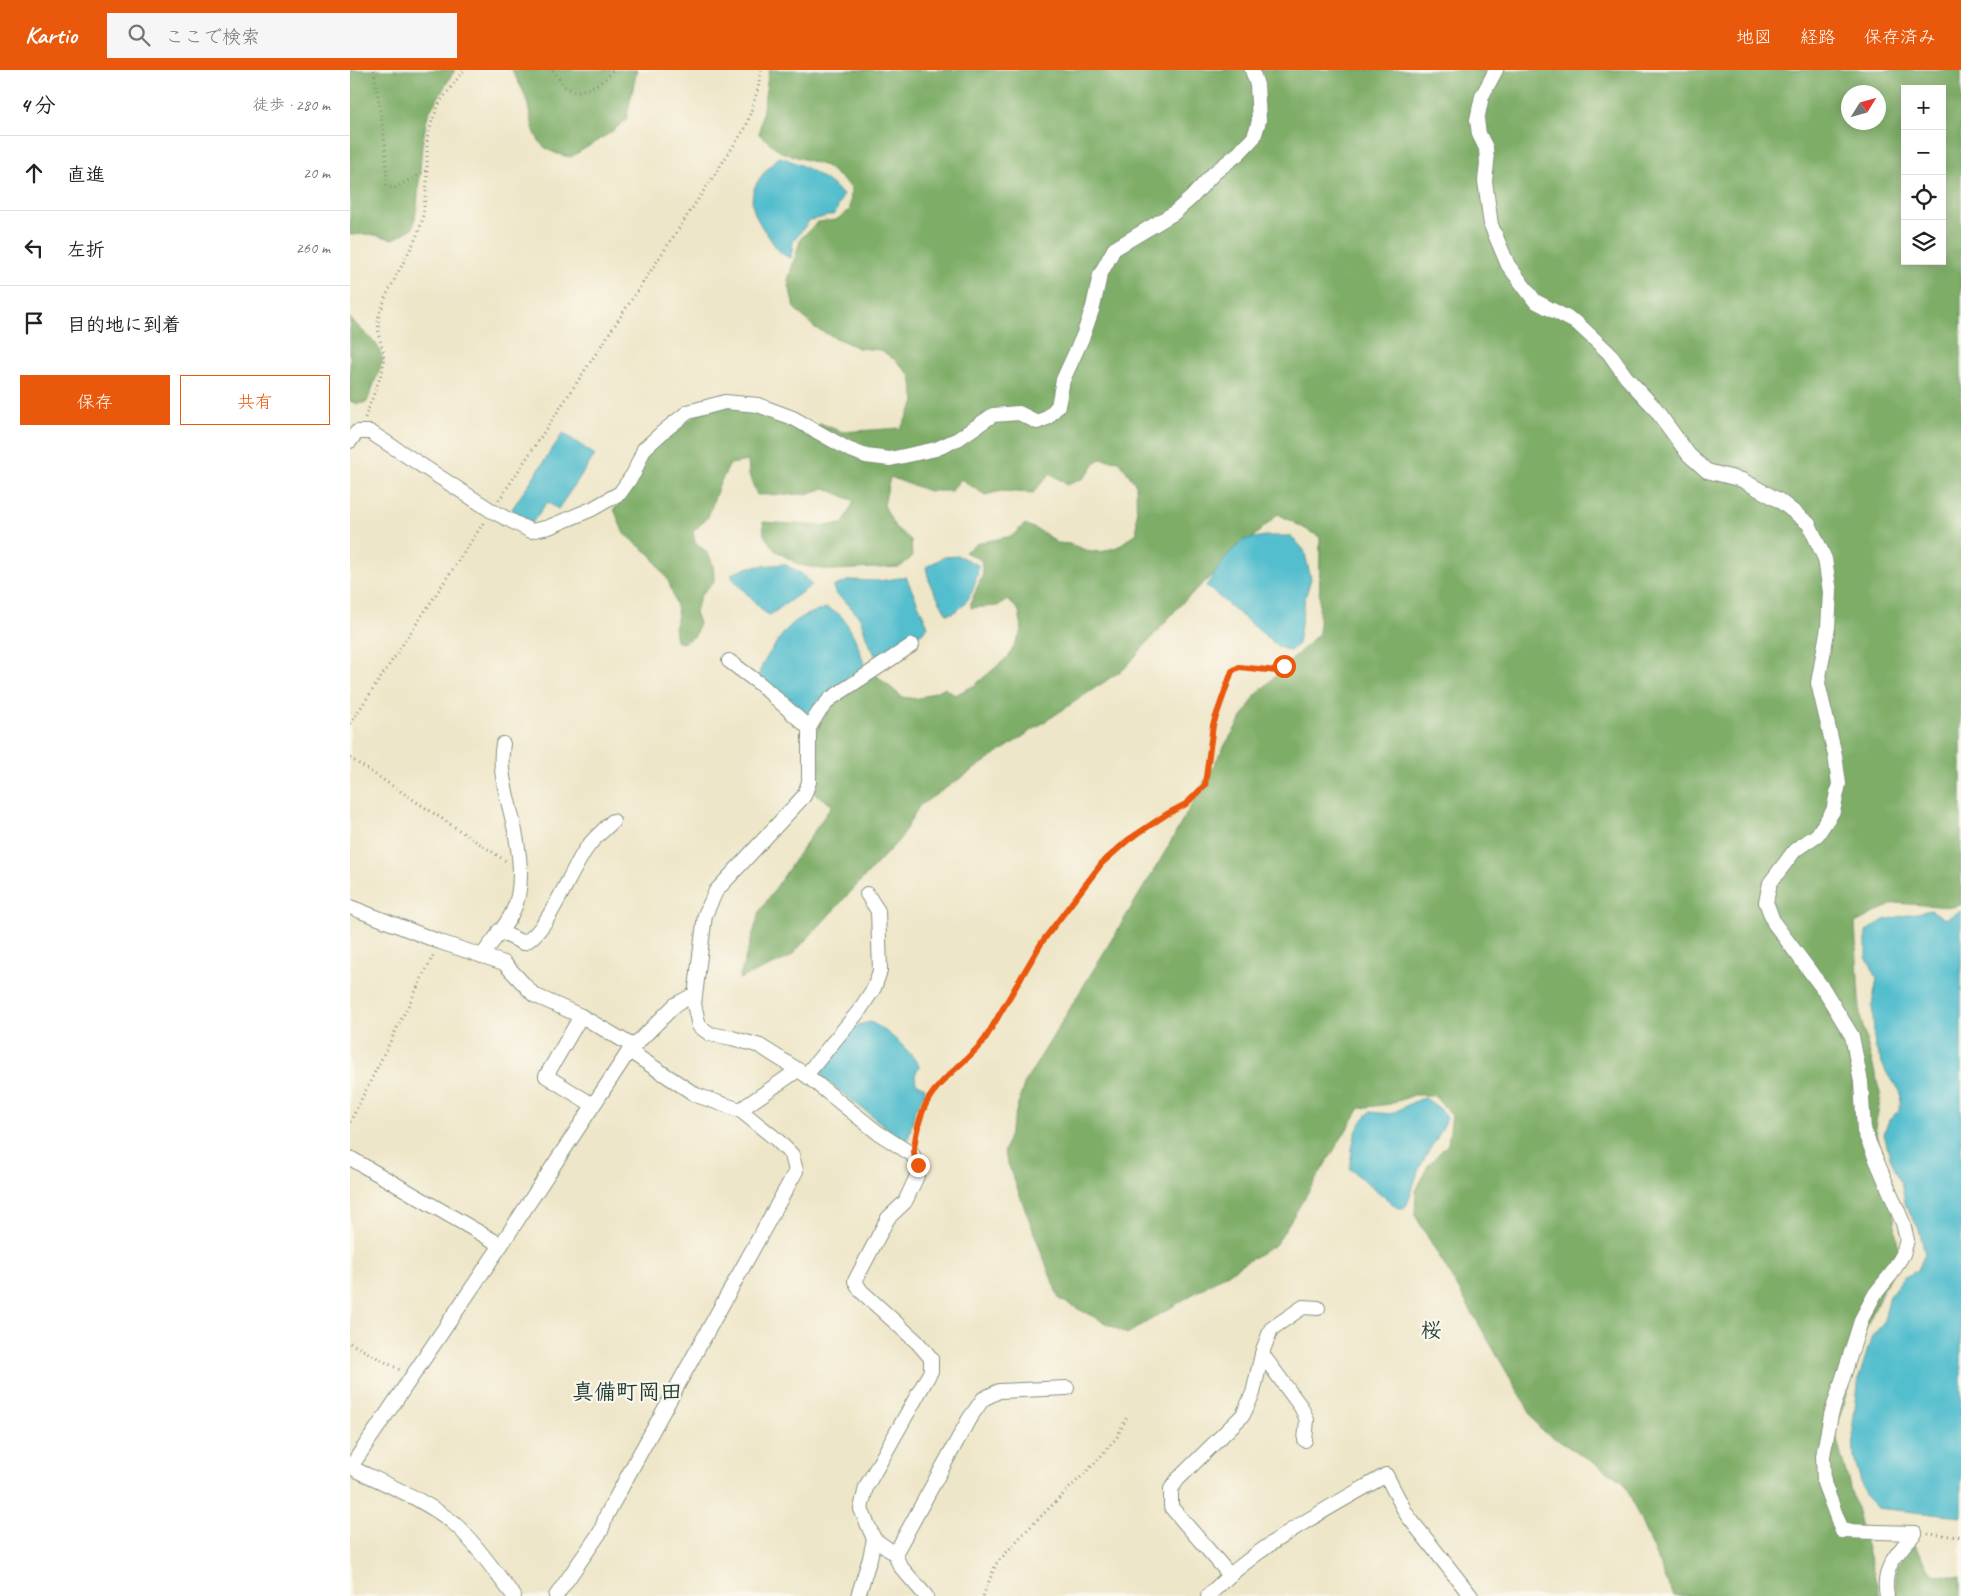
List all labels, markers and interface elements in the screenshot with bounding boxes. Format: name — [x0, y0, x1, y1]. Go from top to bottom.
search box — [107, 13, 457, 58]
text: Kartio — [25, 20, 77, 50]
icon: search — [125, 21, 153, 49]
text: ここで検索 — [165, 25, 260, 49]
text: 地図 — [1736, 26, 1772, 48]
text: 経路 — [1800, 26, 1836, 48]
text: 保存済み — [1864, 26, 1936, 48]
north arrow — [1841, 85, 1886, 130]
map controls — [1901, 85, 1946, 265]
button: + — [1901, 85, 1946, 130]
text: 4 分 — [20, 92, 56, 118]
text: 徒歩 · 280 m — [253, 95, 330, 115]
button: − — [1901, 130, 1946, 175]
icon: ahead — [20, 159, 48, 187]
text: 直進 — [67, 163, 105, 187]
text: 20 m — [303, 163, 330, 183]
button: locate — [1901, 175, 1946, 220]
button: layers — [1901, 220, 1946, 265]
icon: left — [20, 234, 48, 262]
text: 左折 — [67, 238, 105, 262]
text: 260 m — [296, 238, 330, 258]
icon: arrive — [20, 309, 48, 337]
text: 目的地に到着 — [67, 313, 181, 337]
button: 保存 — [20, 375, 170, 425]
button: 共有 — [180, 375, 330, 425]
route start — [1273, 655, 1296, 678]
route end — [907, 1154, 930, 1177]
district label: 桜 — [1421, 1317, 1442, 1343]
district label: 真備町岡田 — [572, 1378, 682, 1406]

